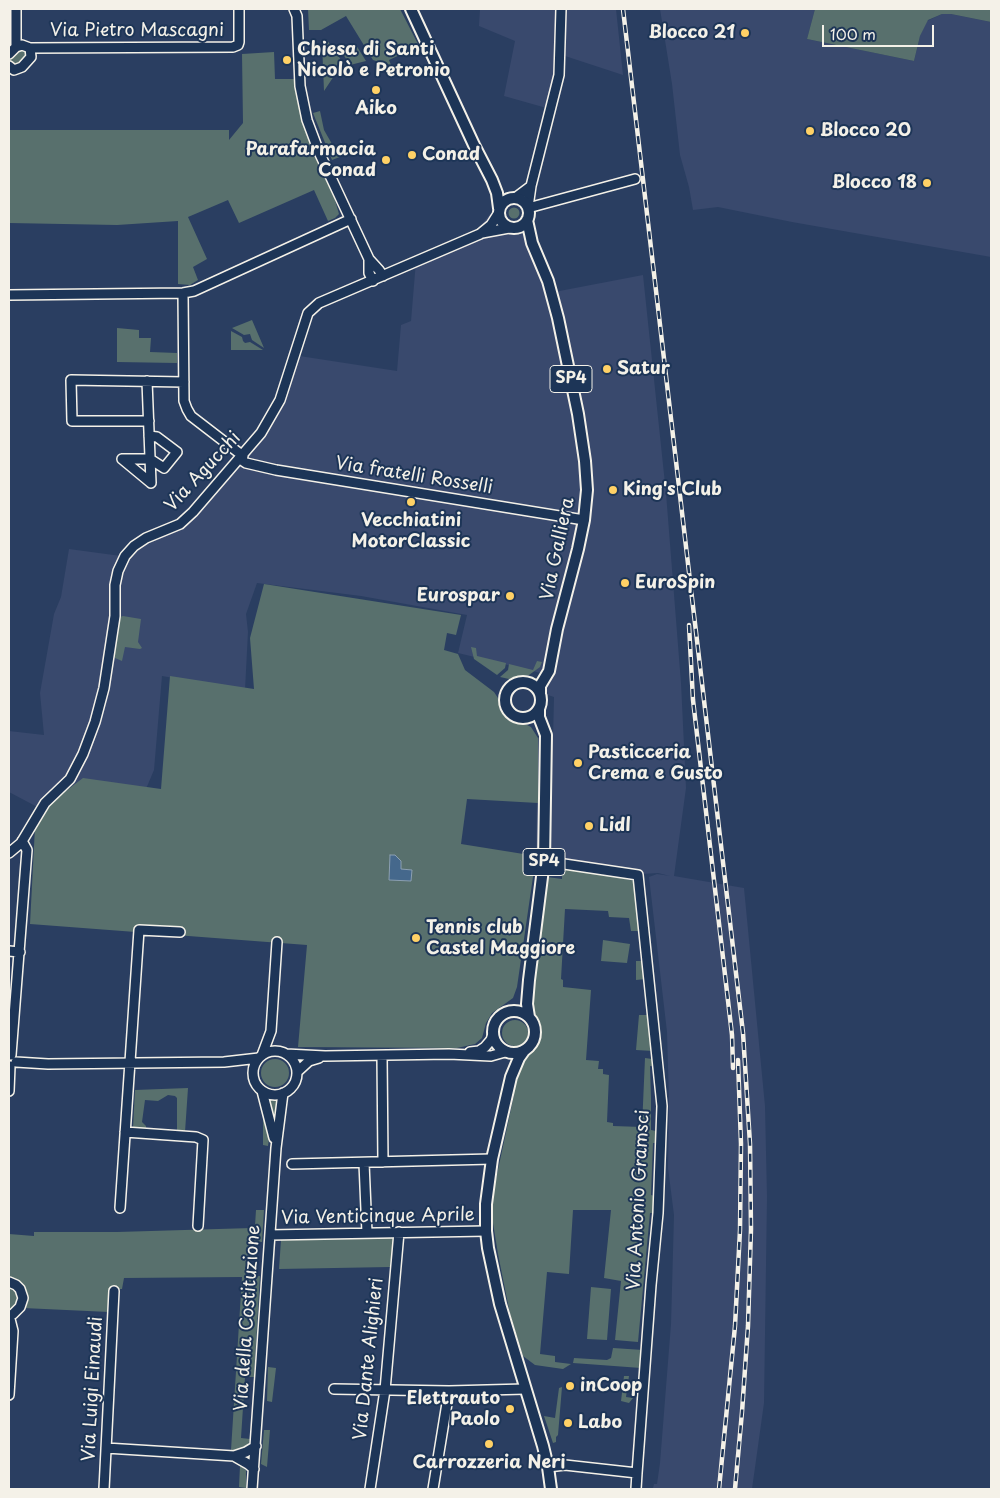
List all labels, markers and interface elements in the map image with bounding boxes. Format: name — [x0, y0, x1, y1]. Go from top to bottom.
scale bar — [825, 15, 938, 47]
street label: Via Pietro Mascagni — [50, 20, 224, 42]
place label: Blocco 21 — [649, 22, 735, 44]
text: 100 m — [830, 22, 876, 45]
marker: Blocco 21 — [739, 27, 751, 39]
place label: Chiesa di Santi Nicolò e Petronio — [297, 39, 450, 82]
marker: Chiesa di Santi Nicolò e Petronio — [281, 54, 293, 66]
marker: Aiko — [370, 84, 382, 96]
place label: Aiko — [355, 98, 397, 120]
place label: Blocco 20 — [820, 120, 911, 142]
marker: Blocco 20 — [804, 125, 816, 137]
place label: Parafarmacia Conad — [245, 139, 376, 182]
place label: Conad — [422, 144, 480, 166]
marker: Conad — [406, 149, 418, 161]
marker: Parafarmacia Conad — [380, 154, 392, 166]
place label: Blocco 18 — [832, 172, 917, 194]
marker: Blocco 18 — [921, 177, 933, 189]
place label: Satur — [617, 358, 670, 380]
marker: Satur — [601, 363, 613, 375]
road number: SP4 — [550, 366, 592, 392]
street label: Via Agucchi — [161, 428, 245, 516]
street label: Via fratelli Rosselli — [334, 453, 494, 499]
place label: King's Club — [623, 479, 722, 501]
marker: King's Club — [607, 484, 619, 496]
street label: Via Galliera — [537, 495, 579, 603]
marker: Vecchiatini MotorClassic — [405, 496, 417, 508]
place label: Vecchiatini MotorClassic — [352, 510, 470, 552]
place label: EuroSpin — [635, 572, 715, 594]
marker: EuroSpin — [619, 577, 631, 589]
place label: Eurospar — [417, 585, 500, 607]
marker: Eurospar — [504, 590, 516, 602]
place label: Pasticceria Crema e Gusto — [588, 742, 723, 784]
marker: Pasticceria Crema e Gusto — [572, 757, 584, 769]
place label: Lidl — [599, 815, 631, 837]
marker: Lidl — [583, 820, 595, 832]
road number: SP4 — [523, 849, 565, 876]
place label: Tennis club Castel Maggiore — [426, 917, 575, 960]
marker: Tennis club Castel Maggiore — [410, 932, 422, 944]
street label: Via Antonio Gramsci — [623, 1109, 655, 1291]
street label: Via Venticinque Aprile — [281, 1205, 475, 1229]
street label: Via della Costituzione — [231, 1224, 265, 1412]
street label: Via Dante Alighieri — [350, 1277, 388, 1441]
street label: Via Luigi Einaudi — [78, 1316, 108, 1462]
place label: inCoop — [580, 1375, 642, 1397]
marker: inCoop — [564, 1380, 576, 1392]
place label: Elettrauto Paolo — [406, 1388, 500, 1430]
marker: Elettrauto Paolo — [504, 1403, 516, 1415]
place label: Labo — [578, 1412, 622, 1434]
marker: Labo — [562, 1417, 574, 1429]
marker: Carrozzeria Neri — [483, 1438, 495, 1450]
place label: Carrozzeria Neri — [412, 1452, 566, 1474]

